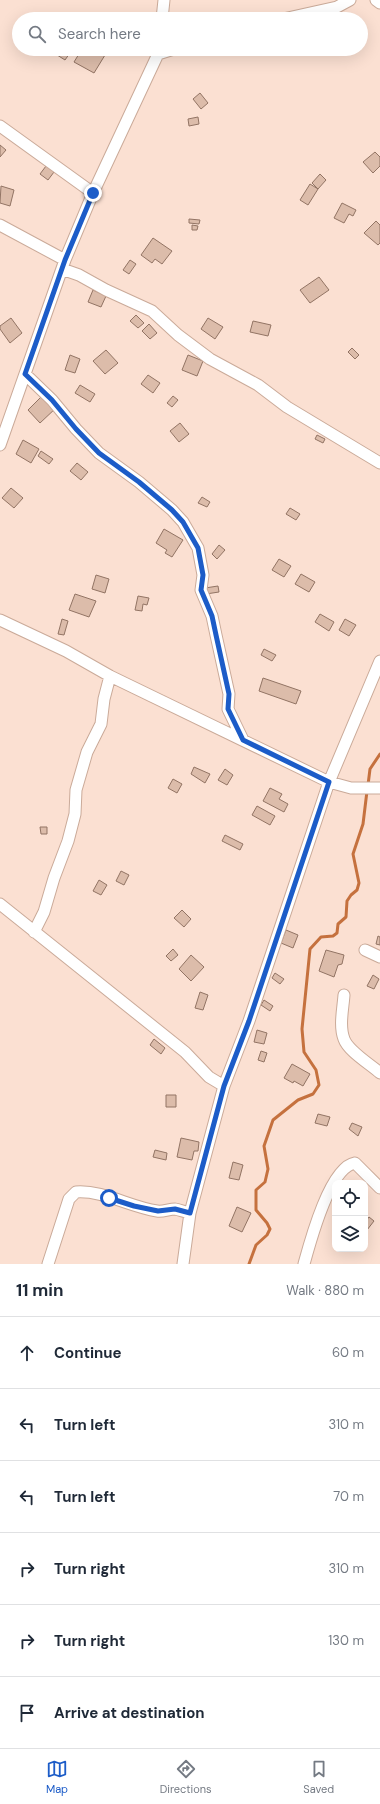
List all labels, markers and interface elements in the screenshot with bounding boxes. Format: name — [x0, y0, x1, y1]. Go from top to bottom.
search box — [12, 12, 368, 56]
icon: search — [26, 23, 48, 45]
text: Search here — [58, 24, 141, 44]
route end — [84, 184, 102, 202]
map controls — [332, 1180, 368, 1252]
button: locate — [332, 1180, 368, 1216]
route start — [100, 1189, 118, 1207]
button: layers — [332, 1216, 368, 1252]
text: 11 min — [16, 1279, 64, 1301]
text: Walk · 880 m — [286, 1282, 364, 1299]
icon: ahead — [16, 1342, 38, 1364]
text: Continue — [54, 1343, 122, 1363]
text: 60 m — [332, 1344, 364, 1361]
icon: left — [16, 1414, 38, 1436]
text: Turn left — [54, 1415, 115, 1435]
text: 310 m — [329, 1416, 364, 1433]
icon: left — [16, 1486, 38, 1508]
text: Turn left — [54, 1487, 115, 1507]
text: 70 m — [333, 1488, 364, 1505]
icon: right — [16, 1558, 38, 1580]
text: Turn right — [54, 1559, 125, 1579]
text: 310 m — [329, 1560, 364, 1577]
icon: right — [16, 1630, 38, 1652]
text: Turn right — [54, 1631, 125, 1651]
text: 130 m — [328, 1632, 364, 1649]
icon: arrive — [16, 1702, 38, 1724]
text: Arrive at destination — [54, 1703, 205, 1723]
tab: Map — [46, 1758, 68, 1796]
tab: Directions — [160, 1758, 212, 1796]
tab: Saved — [303, 1758, 334, 1796]

